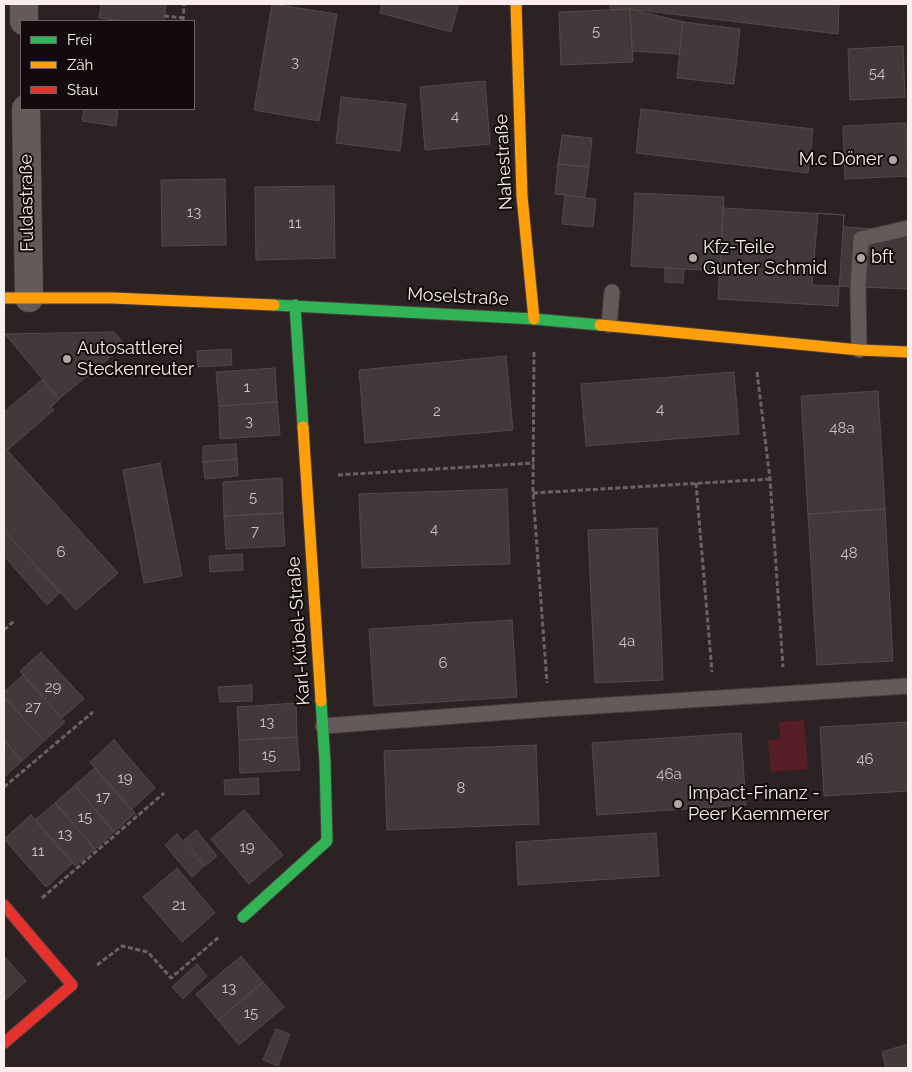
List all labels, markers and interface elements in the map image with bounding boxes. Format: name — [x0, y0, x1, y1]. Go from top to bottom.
legend — [20, 20, 195, 110]
house number: 5 — [592, 22, 600, 40]
text: Frei — [67, 31, 92, 49]
house number: 3 — [291, 53, 299, 71]
text: Zäh — [67, 56, 93, 74]
house number: 54 — [869, 64, 885, 82]
text: Stau — [67, 81, 98, 99]
house number: 4 — [451, 107, 459, 125]
street label: Nahestraße — [491, 114, 517, 210]
place label: M.c Döner — [799, 149, 883, 171]
street label: Fuldastraße — [15, 154, 39, 252]
marker: M.c Döner — [887, 154, 899, 166]
house number: 13 — [187, 203, 201, 221]
house number: 11 — [289, 214, 301, 232]
place label: Kfz-Teile Gunter Schmid — [703, 237, 827, 280]
place label: bft — [871, 247, 894, 269]
marker: Kfz-Teile Gunter Schmid — [687, 252, 699, 264]
marker: bft — [855, 252, 867, 264]
street label: Moselstraße — [407, 284, 509, 310]
place label: Autosattlerei Steckenreuter — [77, 338, 194, 380]
marker: Autosattlerei Steckenreuter — [61, 353, 73, 365]
house number: 1 — [244, 378, 250, 396]
house number: 4 — [656, 400, 664, 418]
house number: 2 — [433, 402, 441, 420]
house number: 3 — [245, 412, 253, 430]
house number: 48a — [829, 419, 855, 437]
house number: 5 — [249, 488, 257, 506]
house number: 4 — [430, 520, 438, 538]
house number: 7 — [251, 522, 259, 540]
house number: 6 — [56, 543, 66, 561]
house number: 48 — [840, 544, 858, 562]
street label: Karl-Kübel-Straße — [283, 556, 315, 706]
house number: 4a — [619, 632, 635, 650]
house number: 6 — [438, 654, 448, 672]
house number: 29 — [45, 678, 61, 696]
house number: 27 — [25, 698, 41, 716]
house number: 13 — [260, 713, 274, 731]
house number: 15 — [262, 746, 276, 764]
house number: 46 — [856, 750, 874, 768]
house number: 46a — [656, 765, 682, 783]
house number: 19 — [117, 769, 133, 787]
house number: 8 — [457, 779, 465, 797]
place label: Impact-Finanz - Peer Kaemmerer — [688, 783, 830, 826]
house number: 17 — [96, 788, 110, 806]
marker: Impact-Finanz - Peer Kaemmerer — [672, 798, 684, 810]
house number: 15 — [78, 808, 92, 826]
house number: 13 — [58, 825, 72, 843]
house number: 19 — [239, 838, 255, 856]
house number: 11 — [32, 842, 44, 860]
house number: 21 — [172, 896, 186, 914]
house number: 13 — [222, 979, 236, 997]
house number: 15 — [244, 1004, 258, 1022]

